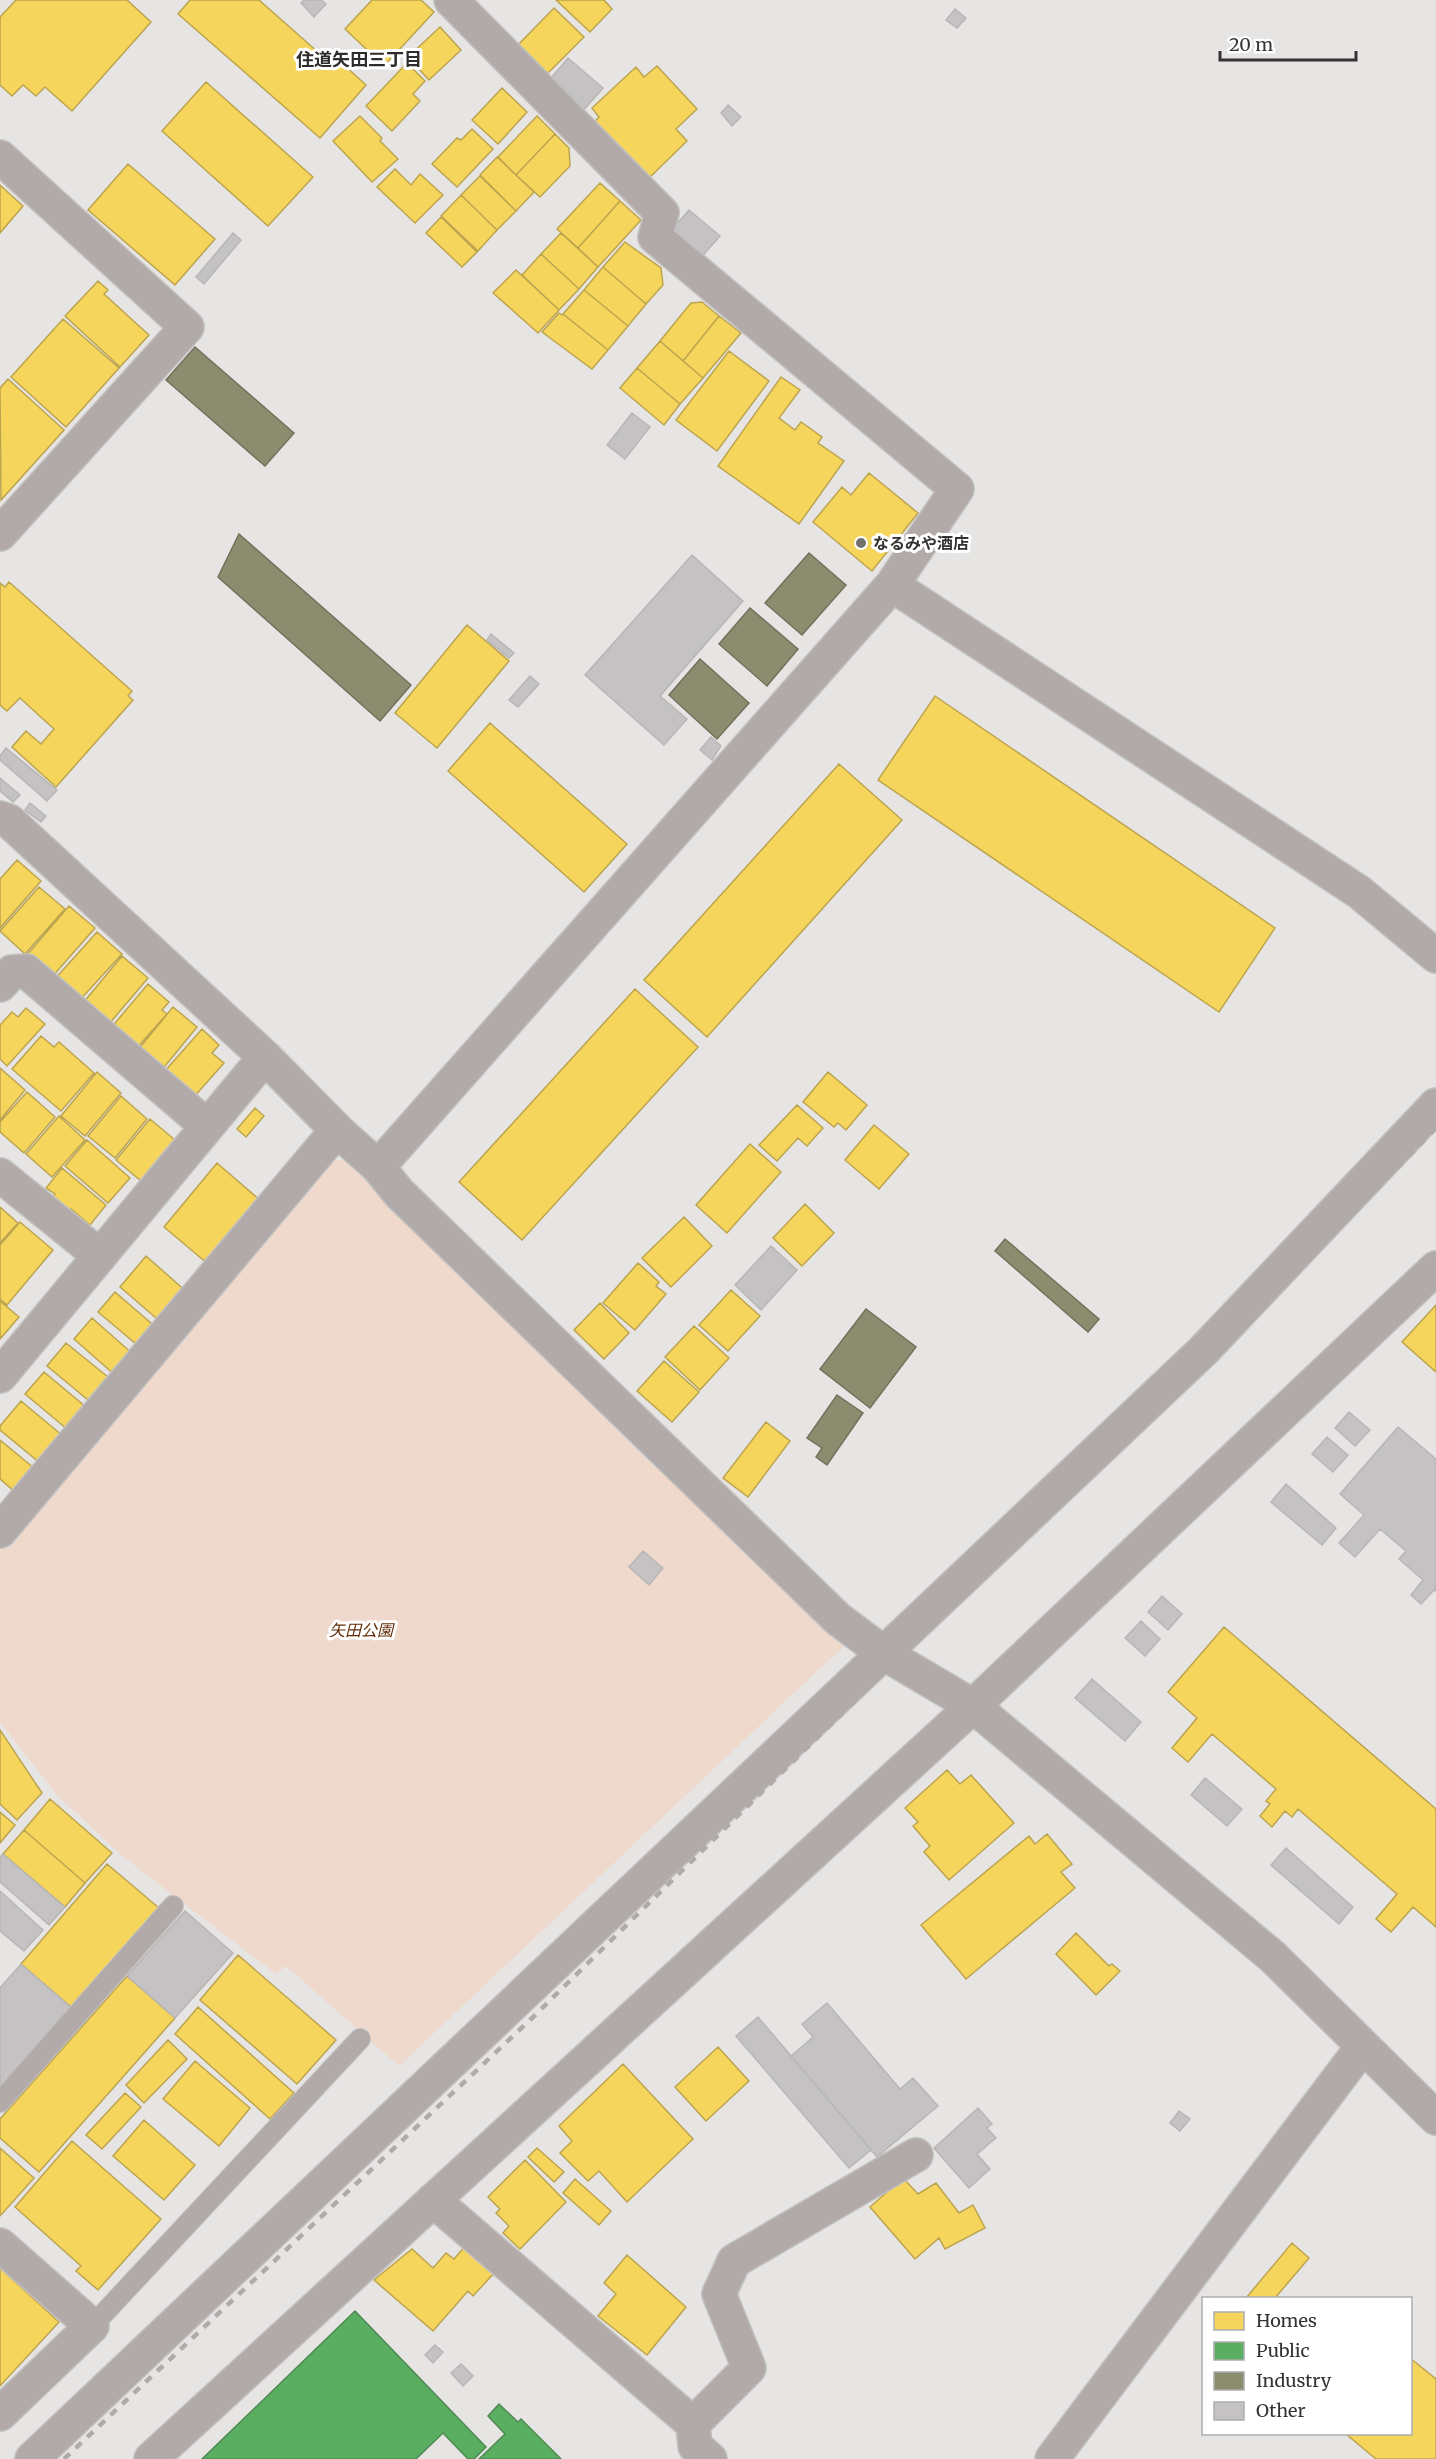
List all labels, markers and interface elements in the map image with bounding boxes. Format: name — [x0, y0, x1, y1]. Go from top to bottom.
scale bar — [1220, 24, 1356, 62]
text: 20 m — [1229, 33, 1273, 56]
district label: 住道矢田三丁目 — [296, 48, 422, 71]
place label: なるみや酒店 — [873, 533, 969, 553]
marker: なるみや酒店 — [854, 536, 868, 550]
park label: 矢田公園 — [329, 1620, 395, 1640]
legend — [1202, 2297, 1412, 2435]
text: Homes — [1256, 2309, 1317, 2332]
text: Public — [1256, 2339, 1310, 2362]
text: Industry — [1256, 2369, 1332, 2392]
text: Other — [1256, 2399, 1306, 2422]

